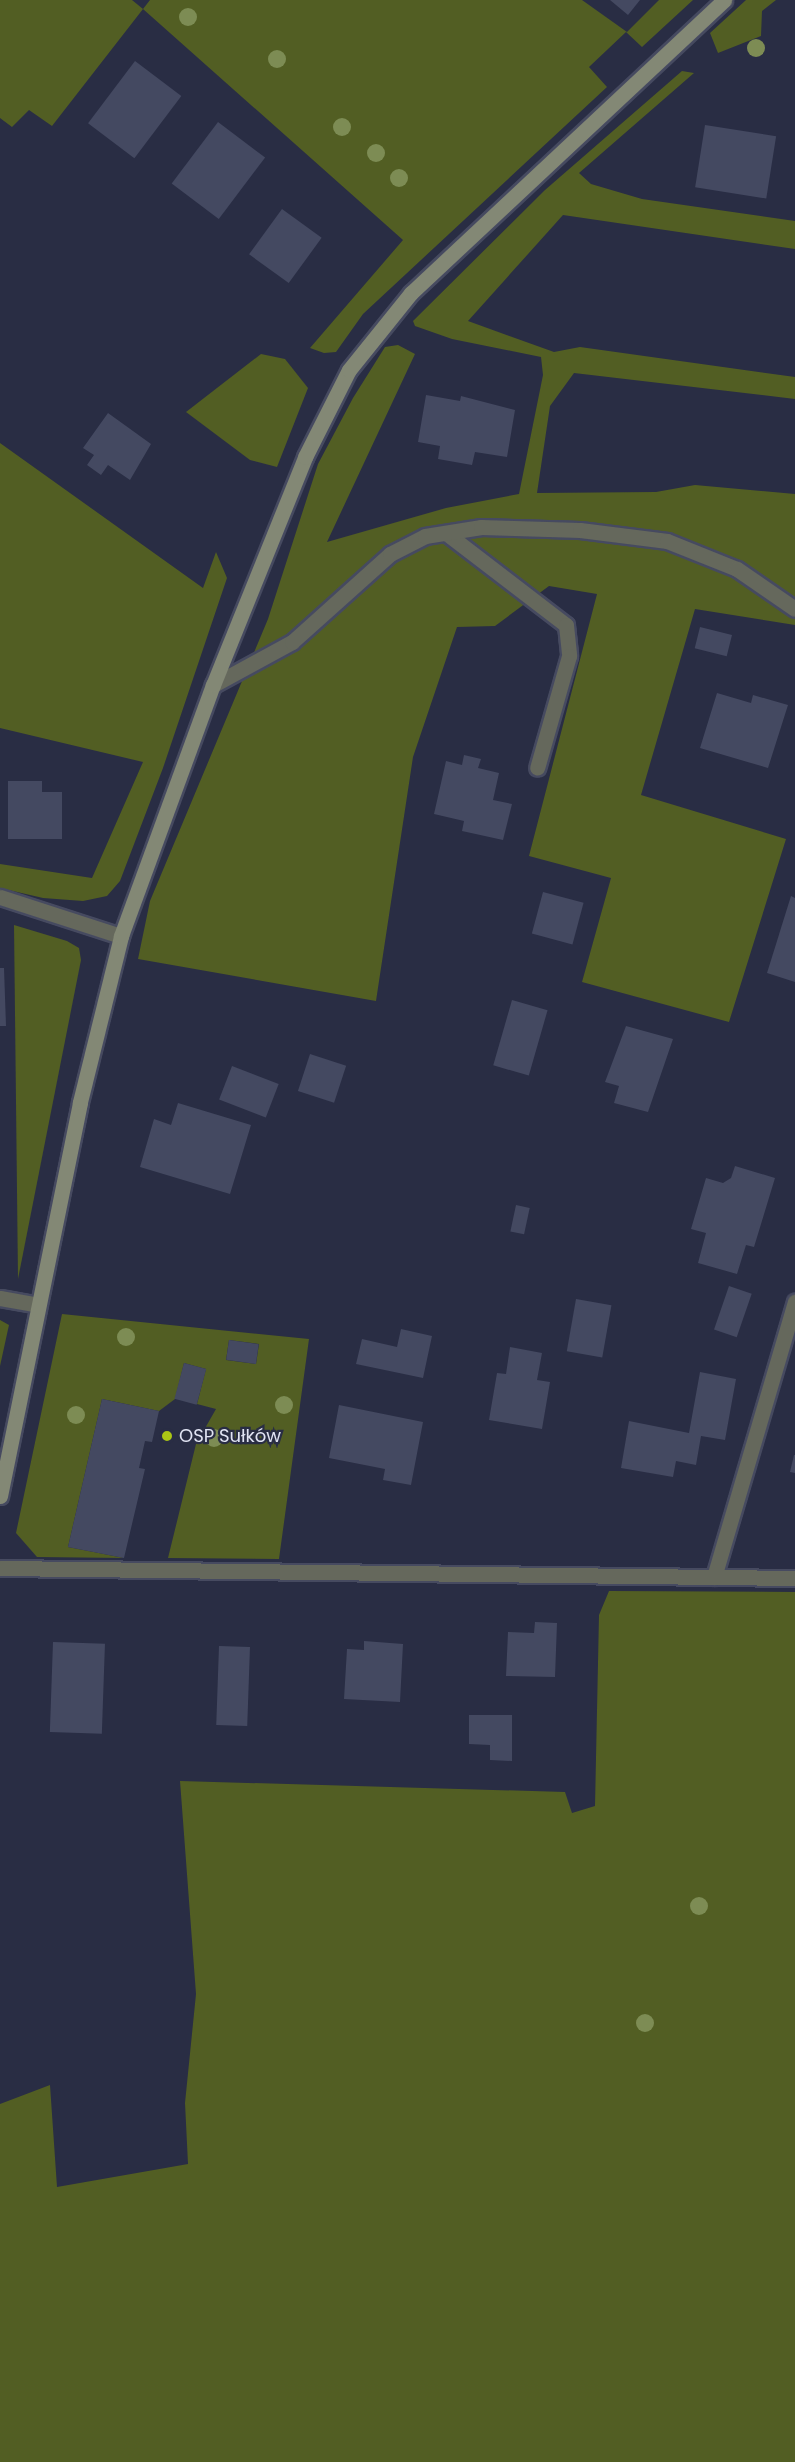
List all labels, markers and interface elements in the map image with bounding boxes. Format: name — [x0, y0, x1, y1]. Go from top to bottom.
place label: OSP Sułków — [179, 1425, 281, 1447]
marker: OSP Sułków — [160, 1429, 174, 1443]

